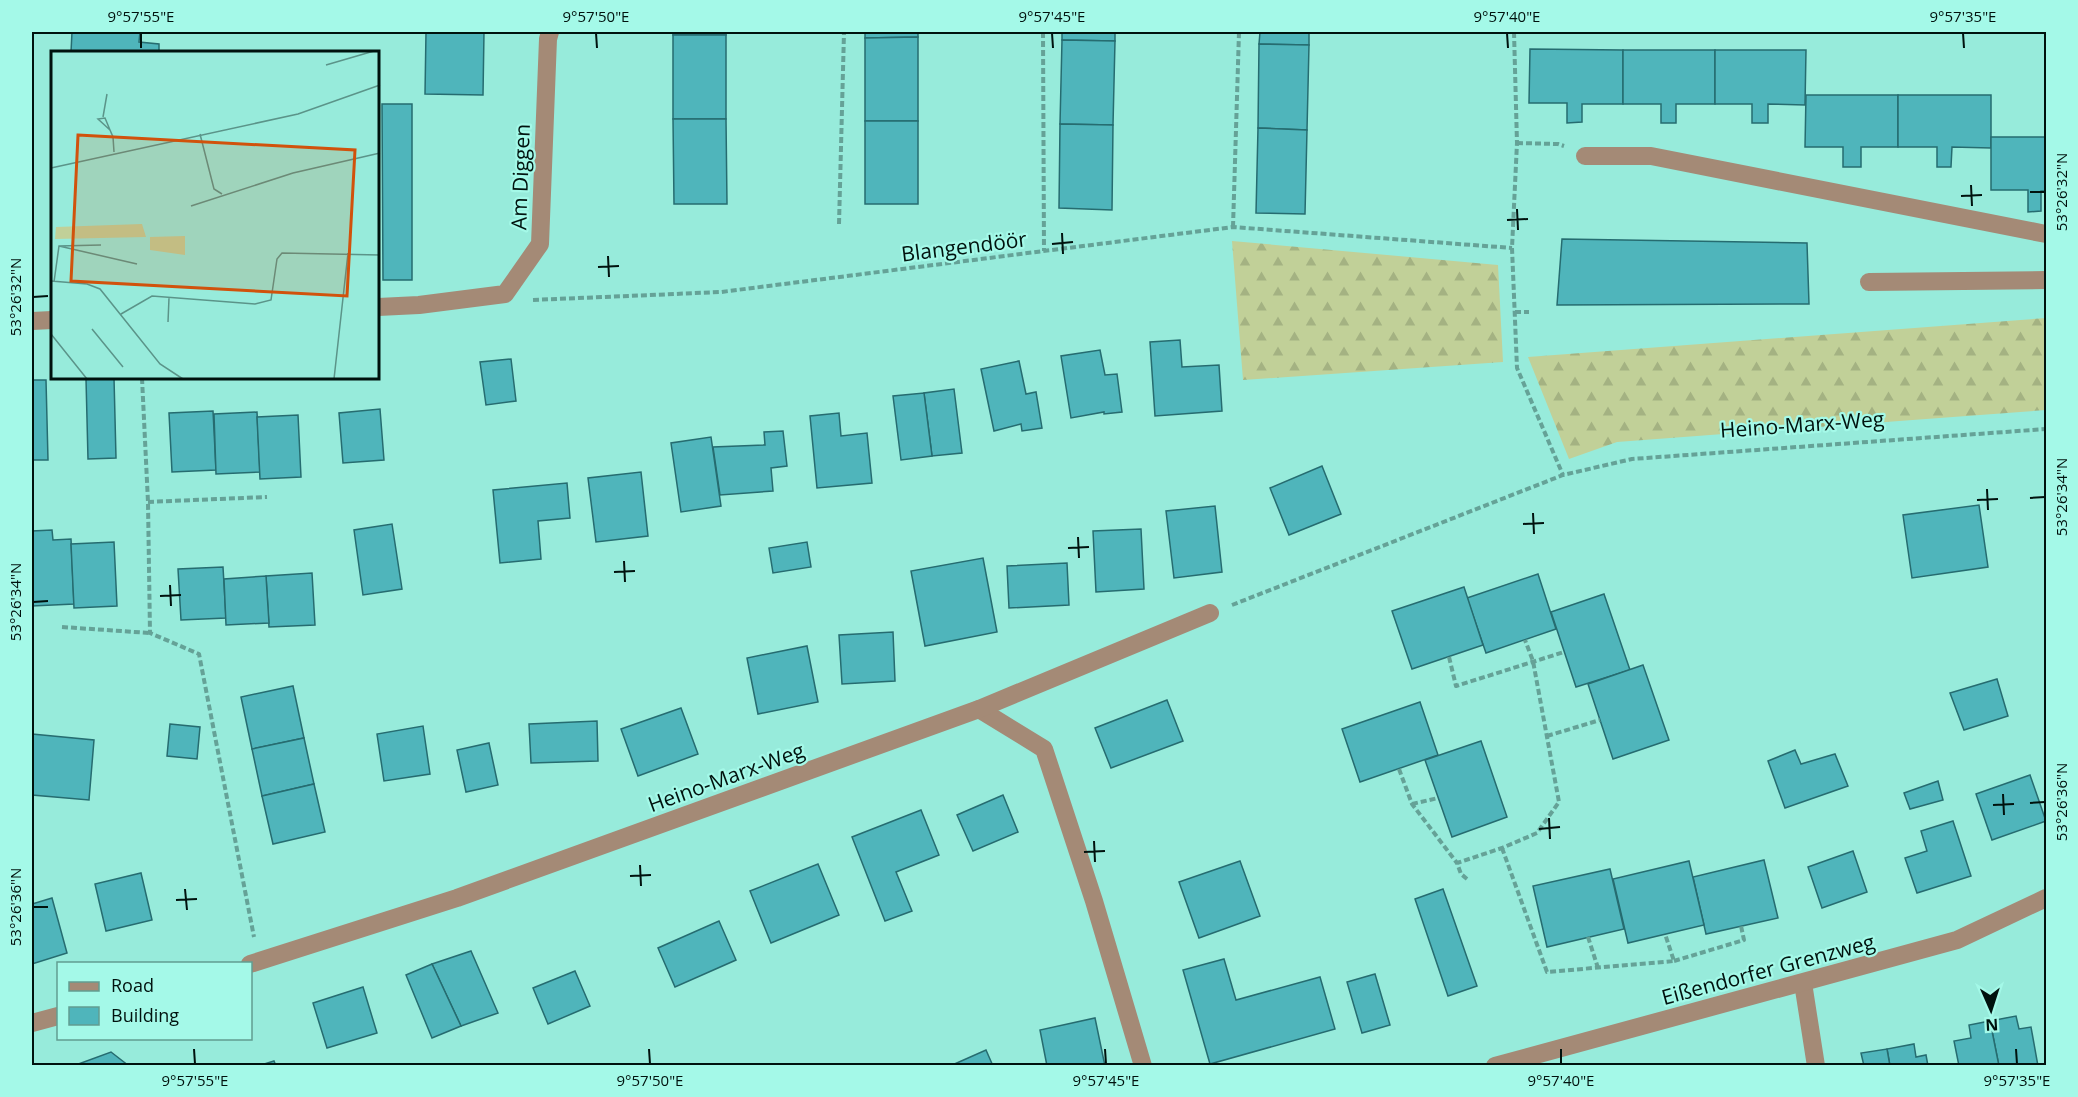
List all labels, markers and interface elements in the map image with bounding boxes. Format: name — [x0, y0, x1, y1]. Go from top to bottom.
text: 9°57'55"E — [108, 6, 174, 26]
text: 9°57'50"E — [563, 6, 629, 26]
text: 9°57'45"E — [1019, 6, 1085, 26]
text: 9°57'40"E — [1474, 6, 1540, 26]
text: 9°57'35"E — [1930, 6, 1996, 26]
inset map — [51, 51, 380, 380]
street label: Am Diggen — [504, 123, 536, 231]
text: 53°26'32"N — [2051, 153, 2071, 231]
street label: Blangendöör — [900, 224, 1029, 268]
text: 53°26'32"N — [5, 258, 25, 336]
street label: Heino-Marx-Weg — [1719, 404, 1885, 444]
text: 53°26'34"N — [2051, 458, 2071, 536]
text: 53°26'34"N — [5, 563, 25, 641]
street label: Heino-Marx-Weg — [644, 736, 808, 818]
text: 53°26'36"N — [2051, 763, 2071, 841]
text: 53°26'36"N — [5, 868, 25, 946]
street label: Eißendorfer Grenzweg — [1658, 927, 1878, 1011]
legend — [57, 962, 252, 1040]
text: Road — [111, 973, 154, 997]
north arrow — [1961, 980, 2021, 1040]
text: Building — [111, 1003, 179, 1027]
text: N — [1985, 1014, 1999, 1036]
text: 9°57'55"E — [162, 1070, 228, 1090]
text: 9°57'50"E — [617, 1070, 683, 1090]
text: 9°57'45"E — [1073, 1070, 1139, 1090]
text: 9°57'40"E — [1528, 1070, 1594, 1090]
text: 9°57'35"E — [1984, 1070, 2050, 1090]

